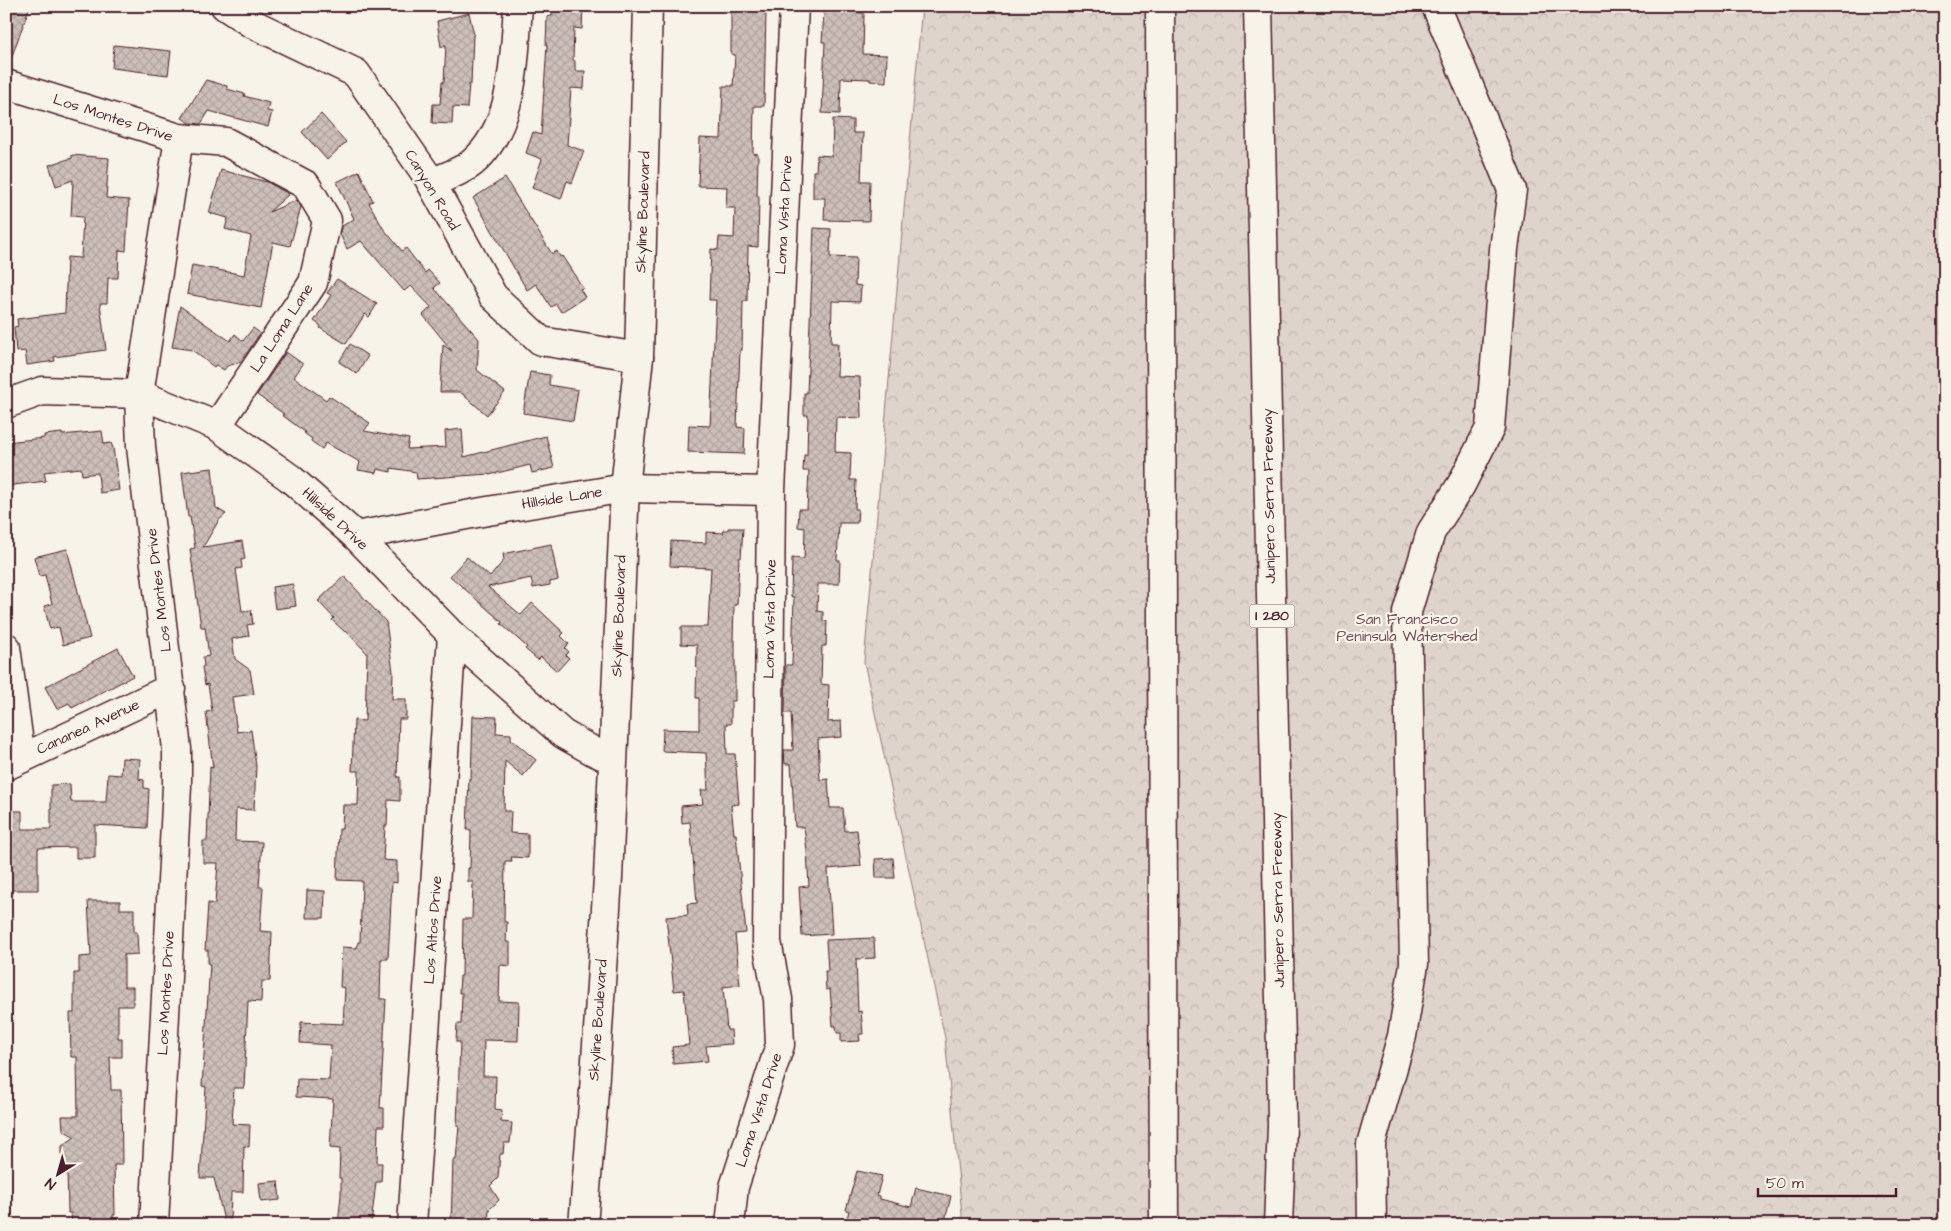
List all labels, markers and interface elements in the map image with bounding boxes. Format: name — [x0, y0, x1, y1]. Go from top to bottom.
street label: Los Montes Drive — [51, 89, 175, 147]
street label: Canyon Road — [399, 146, 464, 235]
street label: Skyline Boulevard — [630, 150, 657, 273]
street label: Loma Vista Drive — [770, 155, 798, 275]
street label: La Loma Lane — [245, 280, 319, 376]
street label: Junipero Serra Freeway — [1257, 408, 1282, 584]
street label: Hillside Lane — [520, 481, 604, 515]
street label: Hillside Drive — [297, 483, 373, 555]
street label: Los Montes Drive — [141, 527, 177, 653]
street label: Skyline Boulevard — [606, 554, 633, 677]
street label: Loma Vista Drive — [758, 559, 782, 679]
road number: I 280 — [1250, 604, 1294, 628]
park label: San Francisco Peninsula Watershed — [1336, 609, 1478, 647]
street label: Cananea Avenue — [33, 694, 143, 760]
street label: Junipero Serra Freeway — [1266, 812, 1291, 988]
street label: Los Altos Drive — [419, 875, 447, 985]
street label: Los Montes Drive — [152, 930, 180, 1056]
street label: Skyline Boulevard — [583, 958, 614, 1082]
street label: Loma Vista Drive — [731, 1050, 787, 1170]
north arrow — [32, 1148, 82, 1198]
scale bar — [1758, 1166, 1896, 1198]
text: N — [41, 1173, 60, 1194]
text: 50 m — [1766, 1173, 1804, 1194]

